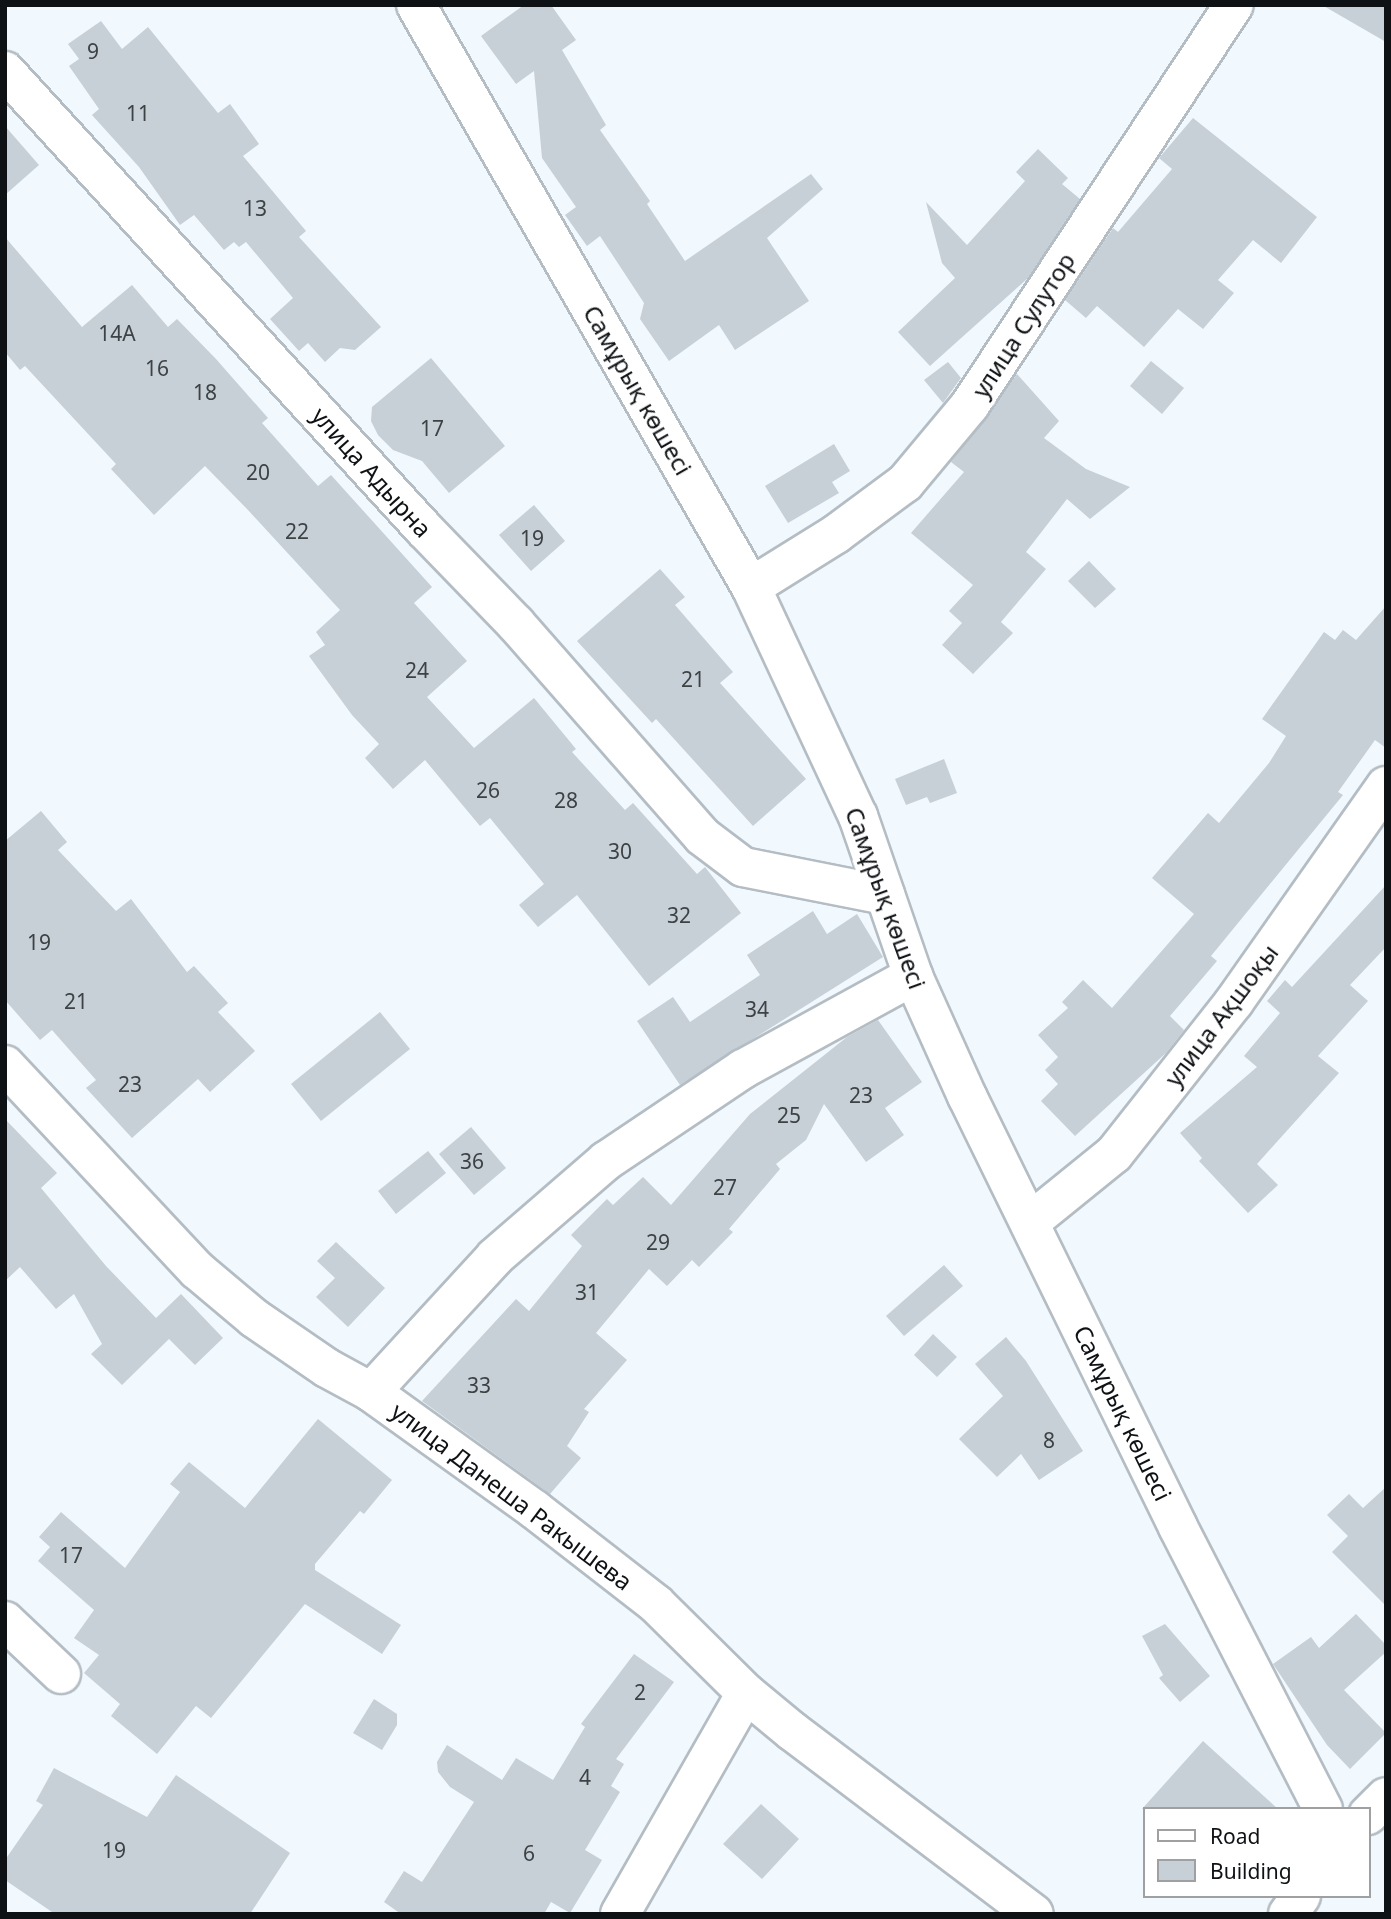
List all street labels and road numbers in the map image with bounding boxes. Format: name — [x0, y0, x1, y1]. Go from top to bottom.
street label: улица Сулутор — [966, 247, 1080, 403]
street label: Самұрық көшесі — [578, 300, 698, 480]
street label: улица Адырна — [306, 401, 438, 543]
street label: Самұрық көшесі — [840, 803, 932, 993]
street label: улица Ақшоқы — [1158, 938, 1284, 1092]
street label: Самұрық көшесі — [1068, 1321, 1178, 1505]
street label: улица Данеша Ракышева — [386, 1396, 638, 1596]

